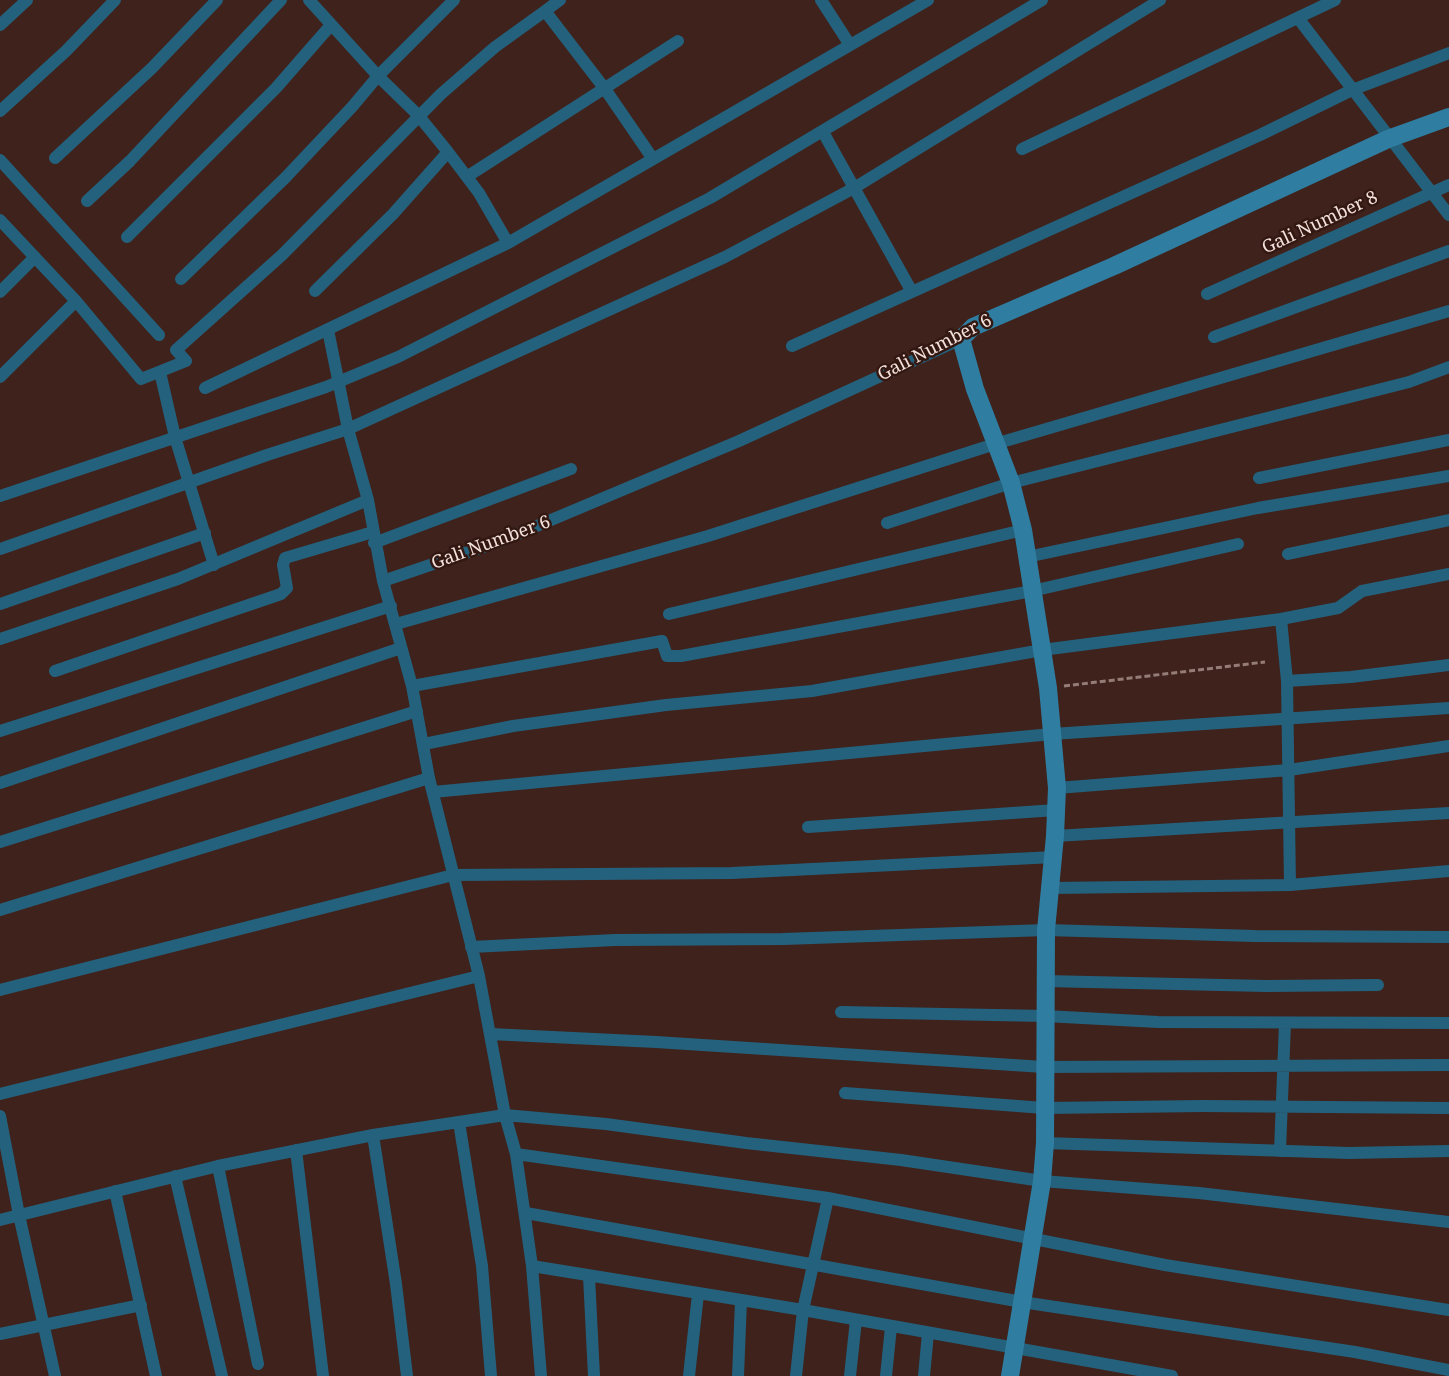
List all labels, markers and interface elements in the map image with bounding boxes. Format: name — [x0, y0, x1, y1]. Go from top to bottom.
street label: Gali Number 8 — [1259, 187, 1381, 259]
street label: Gali Number 6 — [874, 310, 996, 386]
street label: Gali Number 6 — [429, 511, 553, 575]

